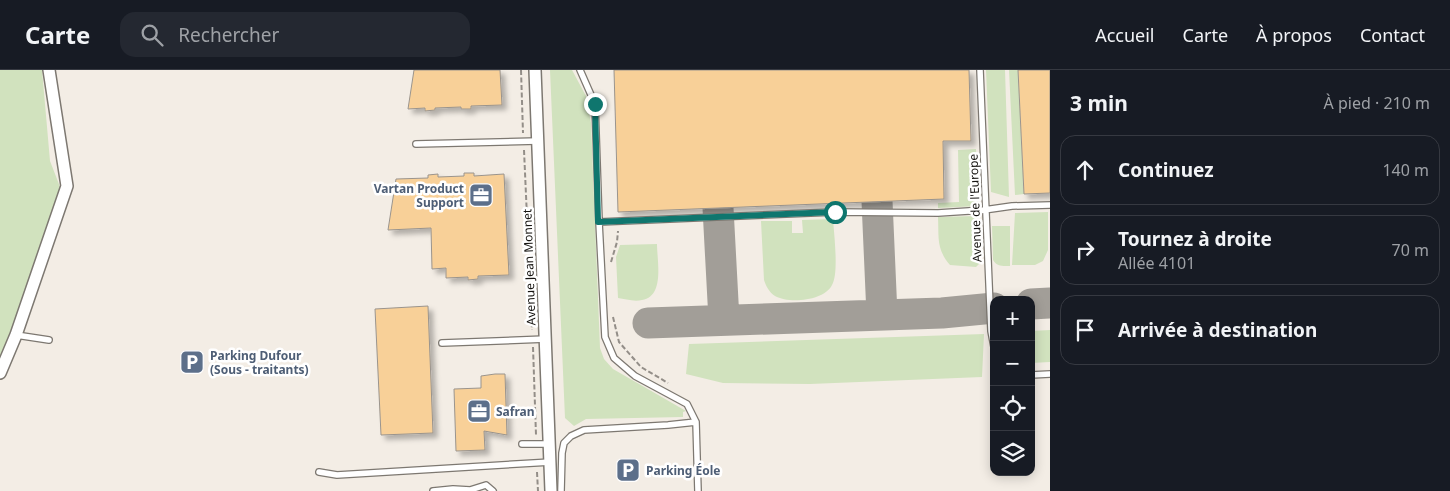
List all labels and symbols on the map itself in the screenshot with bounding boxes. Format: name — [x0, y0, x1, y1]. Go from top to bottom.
route end — [584, 93, 607, 116]
street label: Avenue de l'Europe — [965, 153, 985, 263]
place label: Vartan Product Support — [374, 180, 464, 211]
office icon: Vartan Product Support — [468, 182, 494, 208]
route start — [824, 201, 847, 224]
street label: Avenue Jean Monnet — [518, 208, 540, 326]
place label: Parking Dufour (Sous - traitants) — [210, 347, 309, 378]
parking icon: Parking Dufour (Sous - traitants) — [179, 349, 205, 375]
office icon: Safran — [466, 398, 492, 424]
place label: Safran — [496, 403, 535, 420]
parking icon: Parking Éole — [615, 457, 641, 483]
place label: Parking Éole — [646, 462, 721, 479]

